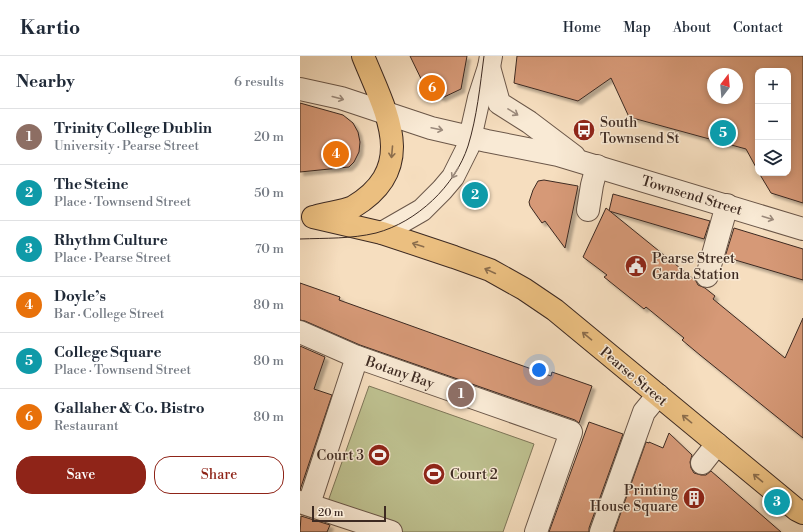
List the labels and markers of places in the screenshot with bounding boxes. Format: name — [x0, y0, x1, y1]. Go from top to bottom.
pin: 6 — [419, 73, 445, 103]
place label: South Townsend St — [600, 114, 680, 148]
bus stop icon: South Townsend St — [571, 117, 597, 143]
pin: 5 — [710, 118, 736, 148]
pin: 4 — [323, 139, 349, 169]
pin: 2 — [462, 180, 488, 210]
place label: Pearse Street Garda Station — [652, 250, 740, 284]
public building icon: Pearse Street Garda Station — [623, 253, 649, 279]
pin: 1 — [448, 379, 474, 409]
sports icon: Court 3 — [366, 442, 392, 468]
place label: Court 3 — [317, 447, 364, 465]
sports icon: Court 2 — [421, 461, 447, 487]
place label: Court 2 — [450, 466, 498, 484]
place label: Printing House Square — [590, 482, 679, 516]
building icon: Printing House Square — [681, 485, 707, 511]
pin: 3 — [764, 487, 790, 517]

